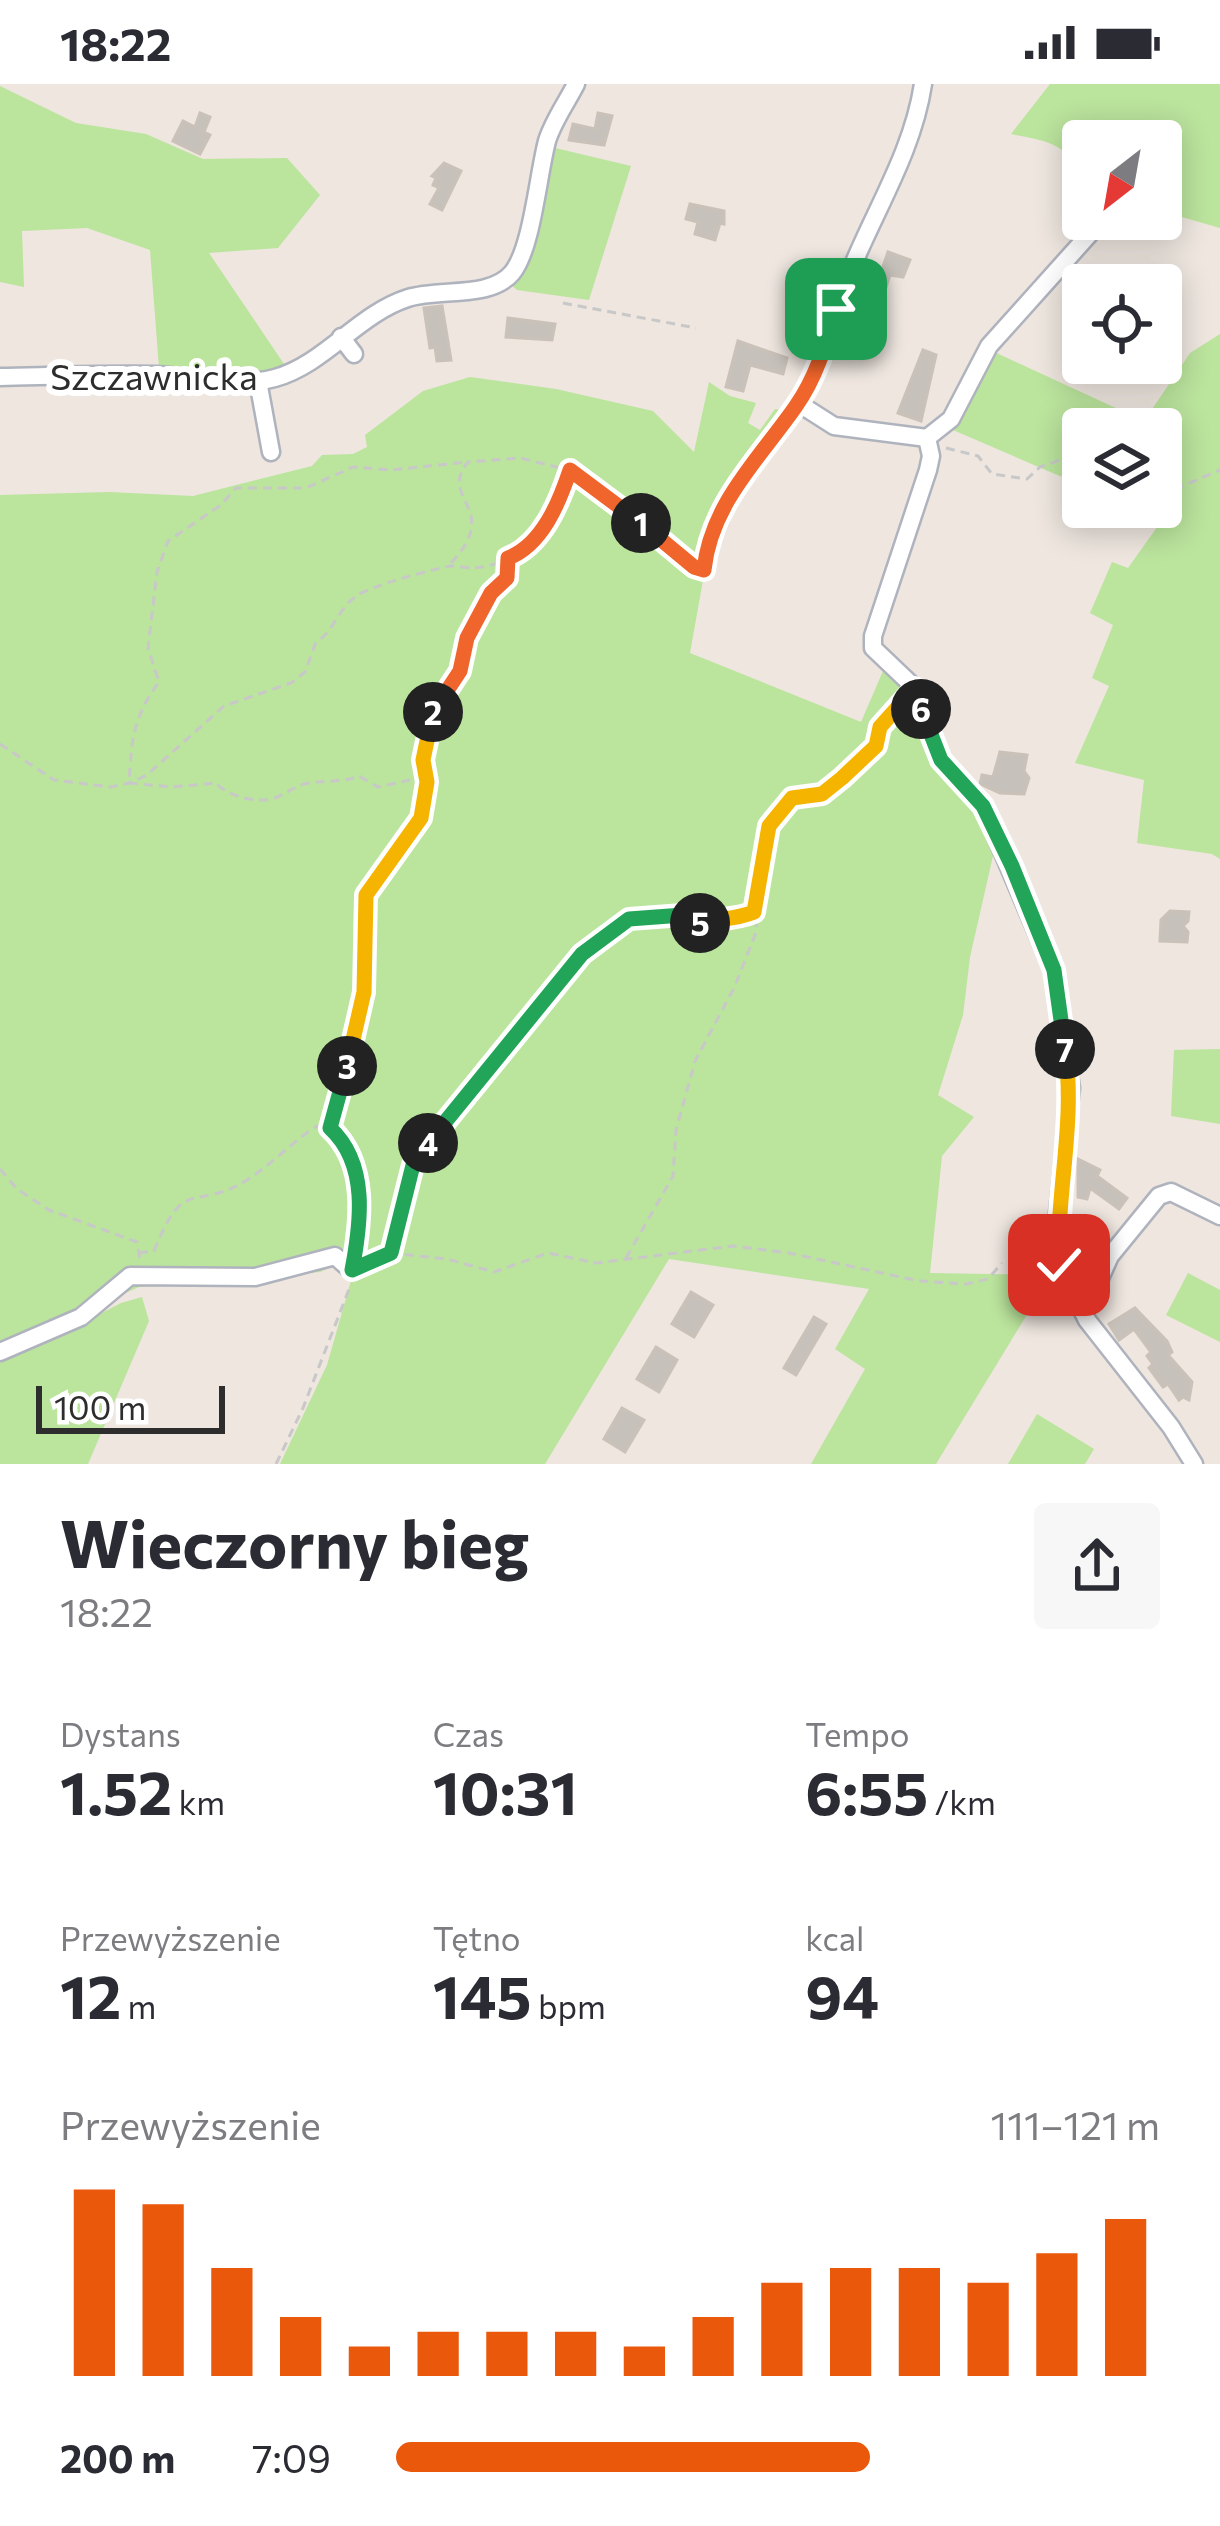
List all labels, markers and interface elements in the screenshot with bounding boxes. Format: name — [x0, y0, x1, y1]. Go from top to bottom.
text: 18:22 — [60, 15, 171, 70]
north arrow — [1062, 120, 1182, 240]
map controls — [1062, 120, 1182, 528]
pin — [785, 258, 887, 360]
button: locate — [1062, 264, 1182, 384]
icon: arrive — [803, 276, 869, 342]
street label: Szczawnicka — [50, 353, 258, 397]
button: layers — [1062, 408, 1182, 528]
pin: 1 — [611, 493, 671, 553]
text: 1 — [634, 502, 648, 543]
pin: 6 — [891, 679, 951, 739]
pin: 2 — [403, 682, 463, 742]
text: 6 — [911, 688, 931, 729]
text: 2 — [424, 691, 442, 732]
pin: 5 — [670, 893, 730, 953]
text: 5 — [690, 902, 710, 943]
pin: 7 — [1035, 1019, 1095, 1079]
text: 7 — [1056, 1028, 1074, 1069]
pin: 3 — [317, 1036, 377, 1096]
text: 3 — [337, 1045, 357, 1086]
pin: 4 — [398, 1113, 458, 1173]
text: 4 — [418, 1122, 438, 1163]
pin — [1008, 1214, 1110, 1316]
icon: check — [1026, 1232, 1092, 1298]
scale bar — [36, 1380, 225, 1433]
text: 100 m — [54, 1386, 146, 1427]
text: Wieczorny bieg — [60, 1501, 529, 1582]
button: share — [1034, 1503, 1160, 1629]
text: 18:22 — [60, 1587, 153, 1635]
text: Dystans — [60, 1713, 181, 1754]
text: Czas — [433, 1713, 504, 1754]
text: Tempo — [805, 1713, 909, 1754]
text: 1.52 — [60, 1754, 172, 1827]
text: 10:31 — [433, 1754, 578, 1827]
text: 6:55 — [805, 1754, 928, 1827]
text: km — [172, 1781, 225, 1822]
text: /km — [928, 1781, 996, 1822]
text: Przewyższenie — [60, 1917, 281, 1958]
text: Tętno — [433, 1917, 521, 1958]
text: kcal — [805, 1917, 864, 1958]
text: 12 — [60, 1958, 121, 2031]
text: 145 — [433, 1958, 532, 2031]
text: 94 — [805, 1958, 879, 2031]
text: m — [121, 1985, 156, 2026]
text: bpm — [532, 1985, 606, 2026]
text: Przewyższenie — [60, 2100, 321, 2148]
text: 111–121 m — [991, 2100, 1160, 2148]
text: 200 m — [60, 2433, 175, 2481]
text: 7:09 — [252, 2433, 331, 2481]

